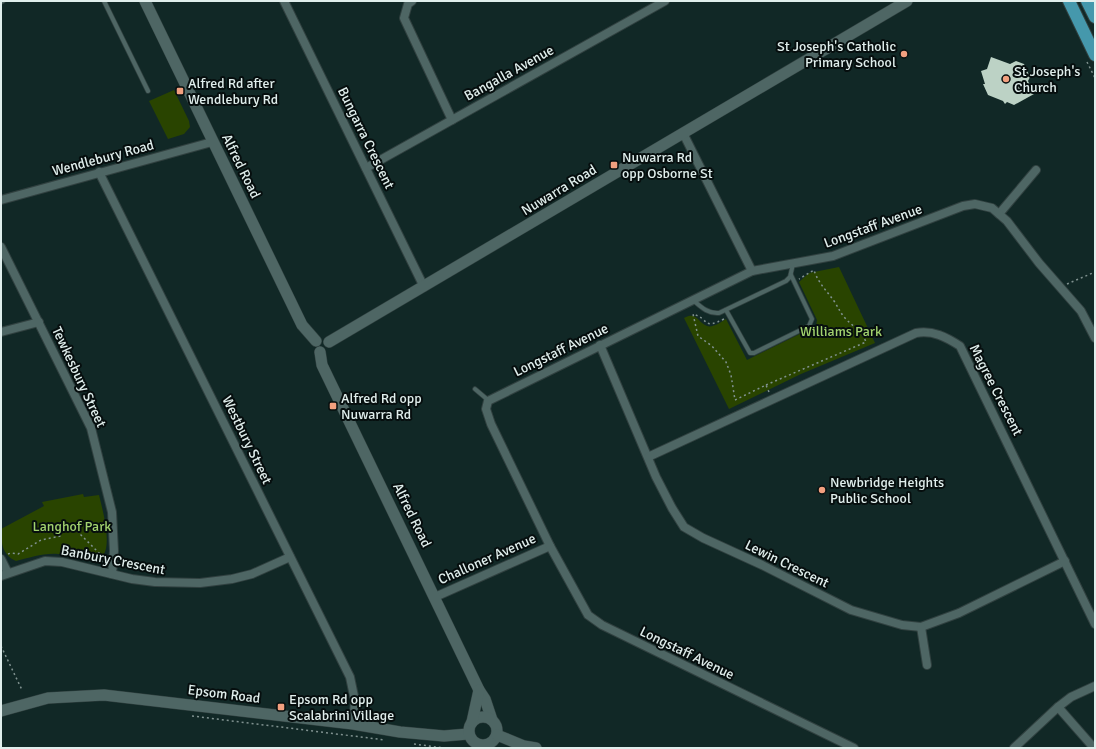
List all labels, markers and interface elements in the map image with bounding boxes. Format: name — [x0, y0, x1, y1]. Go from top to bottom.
place label: St Joseph's Catholic Primary School — [777, 38, 896, 71]
street label: Bangalla Avenue — [461, 41, 557, 105]
marker: St Joseph's Catholic Primary School — [899, 49, 909, 59]
place label: St Joseph's Church — [1014, 63, 1081, 96]
marker: St Joseph's Church — [1001, 74, 1011, 84]
place label: Alfred Rd after Wendlebury Rd — [188, 75, 278, 108]
street label: Bungarra Crescent — [334, 84, 398, 192]
marker: Alfred Rd after Wendlebury Rd — [175, 86, 185, 96]
street label: Alfred Road — [218, 131, 264, 201]
street label: Wendlebury Road — [50, 136, 156, 180]
place label: Nuwarra Rd opp Osborne St — [622, 149, 713, 182]
marker: Nuwarra Rd opp Osborne St — [609, 160, 619, 170]
street label: Nuwarra Road — [518, 161, 600, 219]
street label: Longstaff Avenue — [822, 200, 924, 252]
street label: Longstaff Avenue — [511, 320, 611, 380]
park label: Williams Park — [800, 323, 882, 340]
street label: Tewkesbury Street — [48, 324, 110, 430]
street label: Magree Crescent — [966, 341, 1026, 439]
place label: Alfred Rd opp Nuwarra Rd — [341, 390, 422, 423]
street label: Westbury Street — [218, 393, 276, 487]
marker: Alfred Rd opp Nuwarra Rd — [328, 401, 338, 411]
place label: Newbridge Heights Public School — [830, 474, 944, 507]
street label: Alfred Road — [389, 480, 435, 550]
marker: Newbridge Heights Public School — [817, 485, 827, 495]
park label: Langhof Park — [33, 518, 111, 535]
street label: Challoner Avenue — [436, 530, 538, 588]
street label: Lewin Crescent — [742, 536, 832, 592]
street label: Banbury Crescent — [59, 542, 167, 578]
street label: Longstaff Avenue — [637, 623, 737, 683]
street label: Epsom Road — [187, 681, 261, 707]
place label: Epsom Rd opp Scalabrini Village — [289, 691, 394, 724]
marker: Epsom Rd opp Scalabrini Village — [276, 702, 286, 712]

